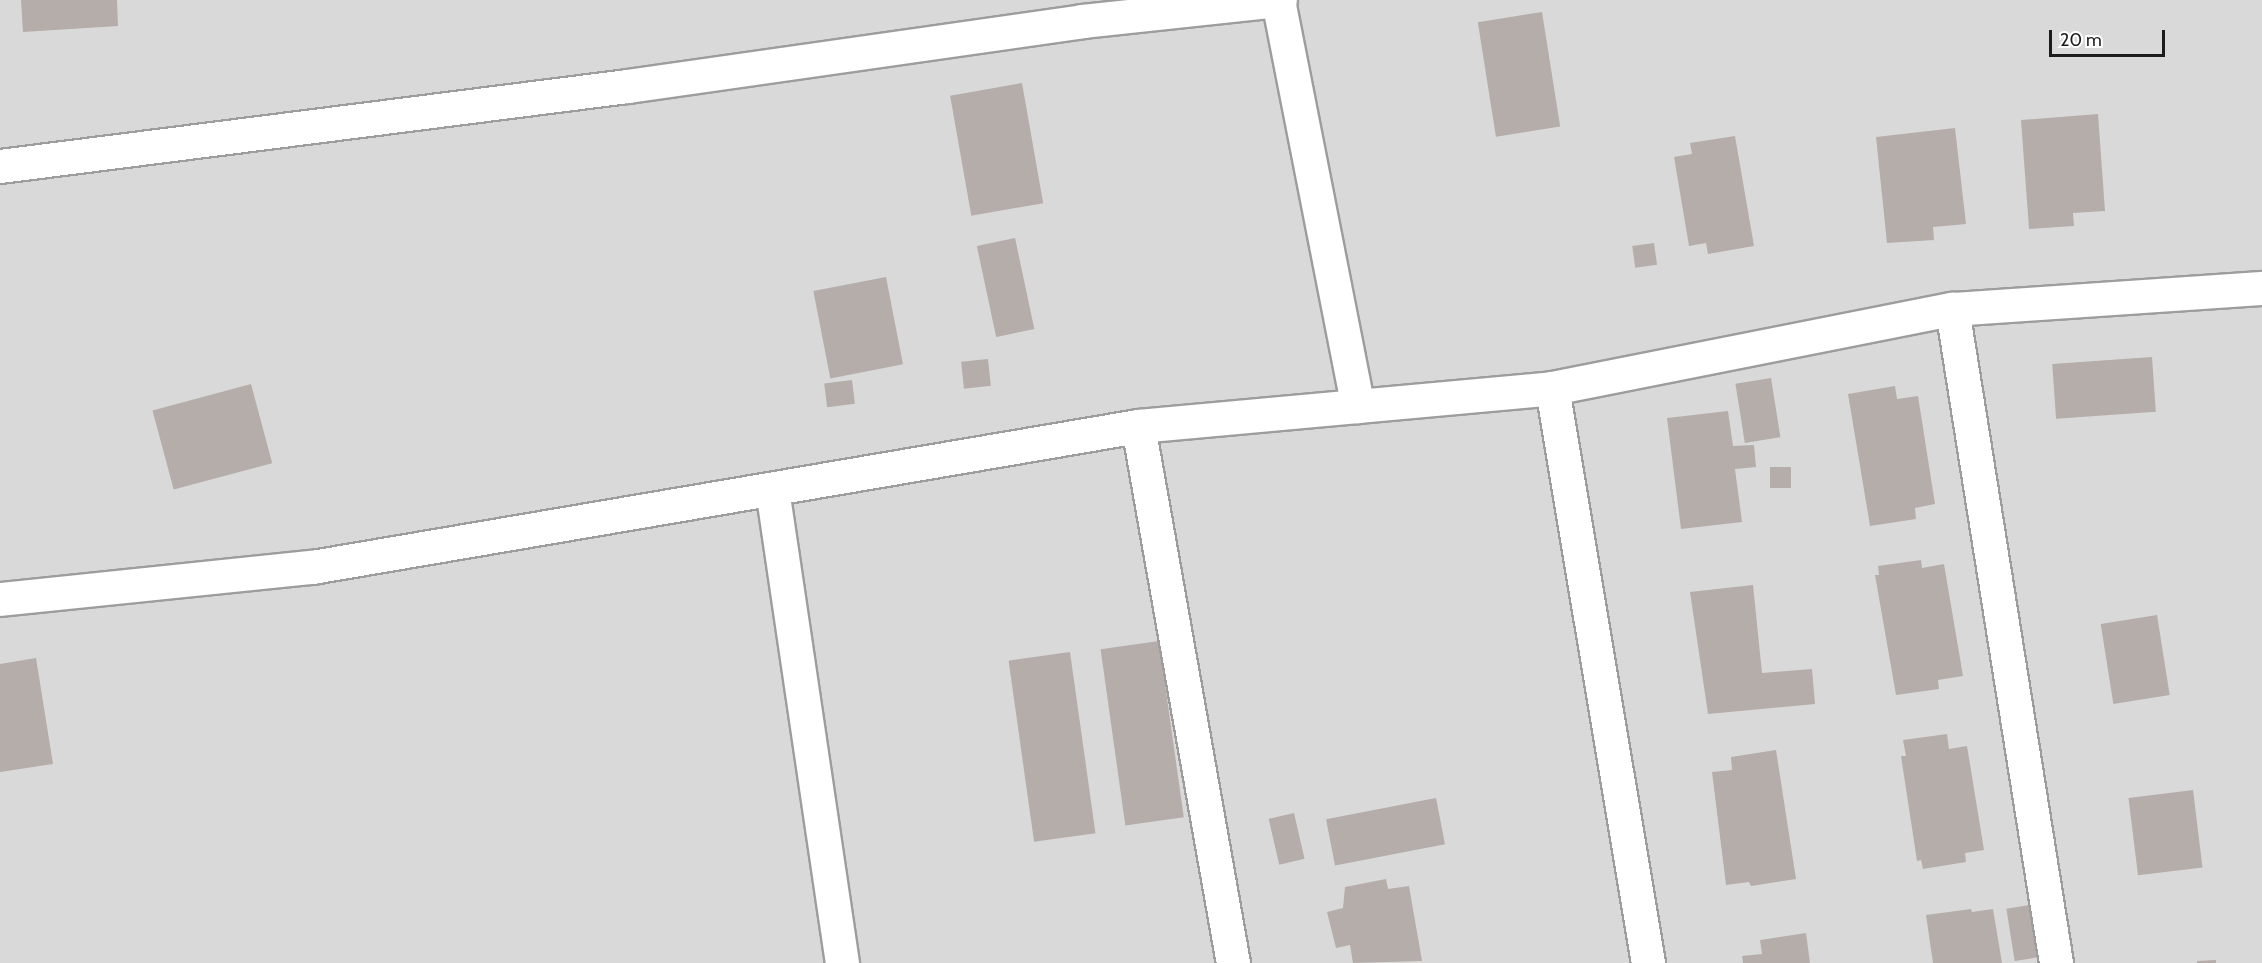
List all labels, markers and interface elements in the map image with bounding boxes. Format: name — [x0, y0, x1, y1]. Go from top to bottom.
scale bar — [2052, 18, 2168, 56]
text: 20 m — [2060, 29, 2102, 51]

